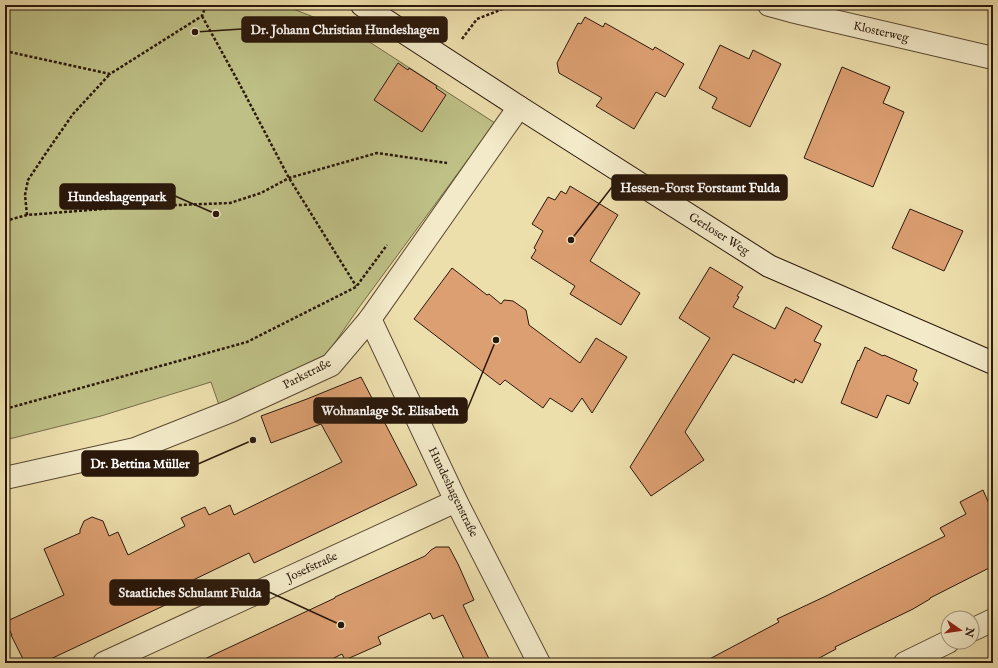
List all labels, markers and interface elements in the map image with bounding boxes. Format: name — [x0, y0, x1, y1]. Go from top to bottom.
callout: Dr. Johann Christian Hundeshagen — [242, 17, 447, 42]
street label: Klosterweg — [852, 18, 911, 46]
text: Dr. Johann Christian Hundeshagen — [251, 22, 439, 39]
callout: Hessen-Forst Forstamt Fulda — [612, 175, 787, 200]
text: Hessen-Forst Forstamt Fulda — [620, 180, 780, 197]
callout: Hundeshagenpark — [60, 184, 175, 209]
text: Hundeshagenpark — [68, 189, 168, 206]
street label: Gerloser Weg — [686, 209, 753, 259]
street label: Parkstraße — [280, 355, 334, 393]
callout: Wohnanlage St. Elisabeth — [314, 398, 467, 423]
text: Wohnanlage St. Elisabeth — [320, 403, 460, 420]
street label: Hundeshagenstraße — [425, 444, 482, 540]
callout: Dr. Bettina Müller — [82, 451, 198, 476]
text: Dr. Bettina Müller — [90, 456, 190, 473]
street label: Josefstraße — [282, 548, 341, 587]
callout: Staatliches Schulamt Fulda — [110, 580, 269, 605]
text: Staatliches Schulamt Fulda — [119, 585, 262, 602]
north arrow — [940, 610, 980, 650]
text: N — [961, 625, 977, 639]

